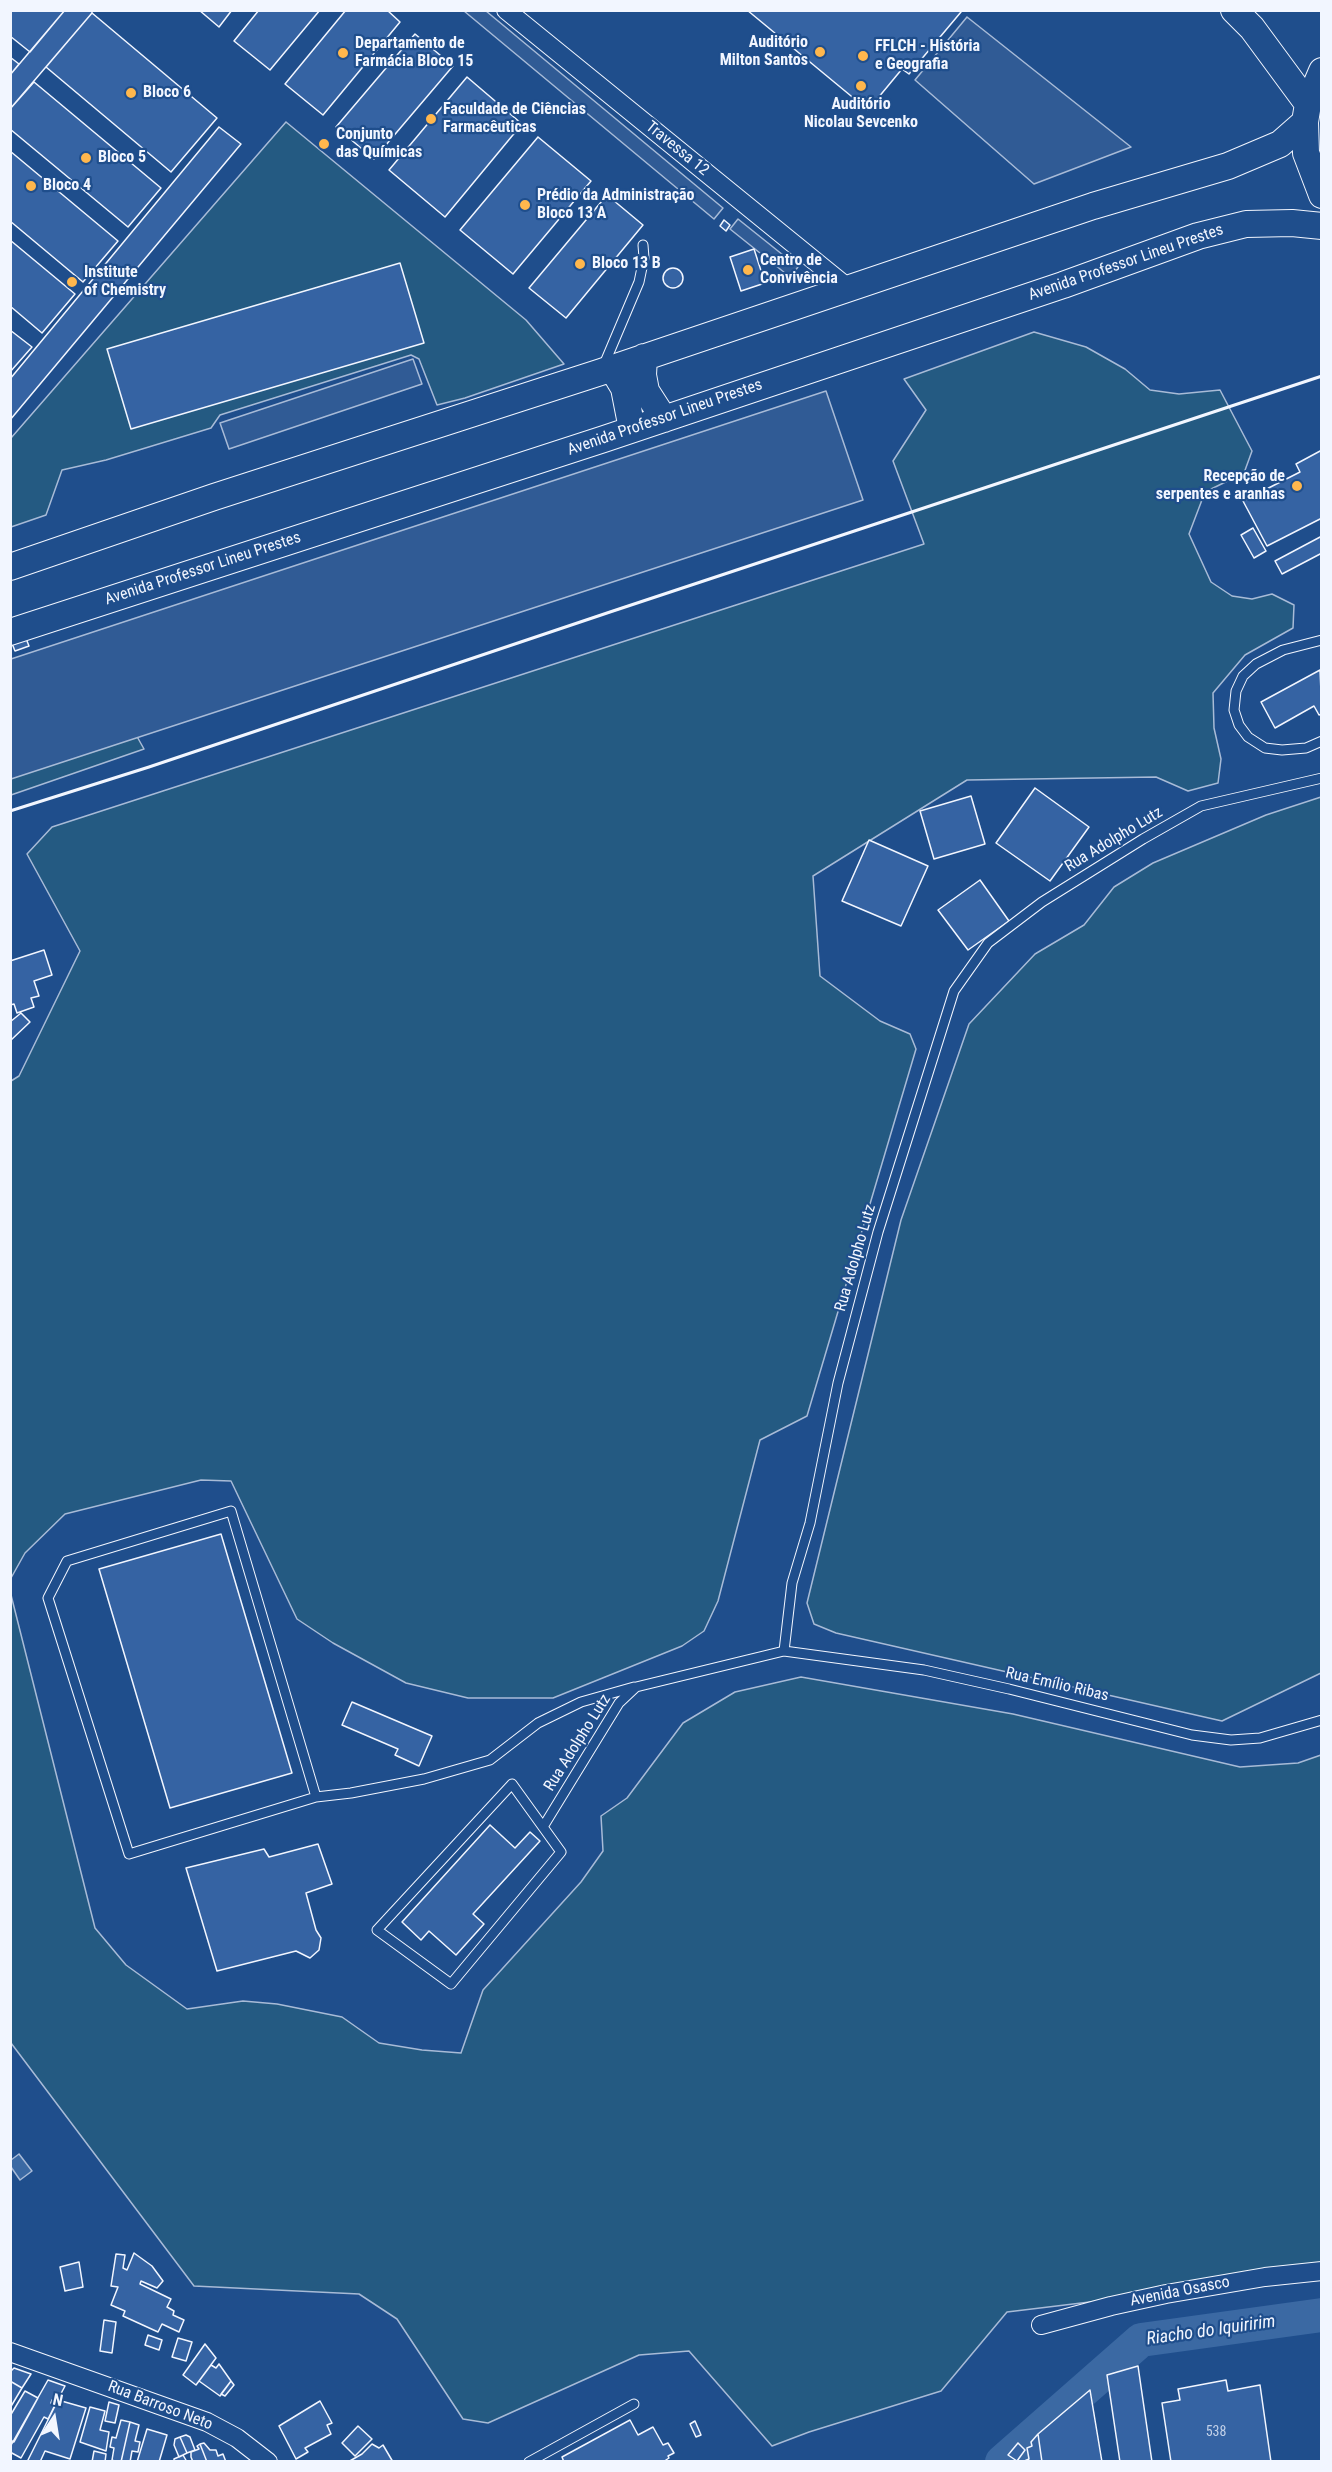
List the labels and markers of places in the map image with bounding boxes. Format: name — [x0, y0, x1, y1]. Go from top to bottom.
place label: Auditório Milton Santos — [720, 33, 808, 71]
place label: Departamento de Farmácia Bloco 15 — [355, 34, 473, 72]
place label: FFLCH - História e Geografia — [875, 37, 980, 75]
marker: Auditório Milton Santos — [813, 45, 827, 59]
marker: Departamento de Farmácia Bloco 15 — [336, 46, 350, 60]
marker: FFLCH - História e Geografia — [856, 49, 870, 63]
marker: Auditório Nicolau Sevcenko — [854, 79, 868, 93]
place label: Bloco 6 — [143, 83, 191, 103]
marker: Bloco 6 — [124, 86, 138, 100]
place label: Auditório Nicolau Sevcenko — [804, 95, 918, 133]
place label: Faculdade de Ciências Farmacêuticas — [443, 100, 586, 138]
marker: Faculdade de Ciências Farmacêuticas — [424, 112, 438, 126]
place label: Conjunto das Químicas — [336, 125, 422, 163]
marker: Conjunto das Químicas — [317, 137, 331, 151]
place label: Bloco 5 — [98, 148, 146, 168]
marker: Bloco 5 — [79, 151, 93, 165]
place label: Bloco 4 — [43, 176, 91, 196]
marker: Bloco 4 — [24, 179, 38, 193]
place label: Prédio da Administração Bloco 13 A — [537, 186, 695, 224]
marker: Prédio da Administração Bloco 13 A — [518, 198, 532, 212]
place label: Centro de Convivência — [760, 251, 838, 289]
place label: Bloco 13 B — [592, 254, 661, 274]
marker: Bloco 13 B — [573, 257, 587, 271]
place label: Institute of Chemistry — [84, 263, 166, 301]
marker: Centro de Convivência — [741, 263, 755, 277]
marker: Institute of Chemistry — [65, 275, 79, 289]
place label: Recepção de serpentes e aranhas — [1156, 467, 1285, 505]
marker: Recepção de serpentes e aranhas — [1290, 479, 1304, 493]

